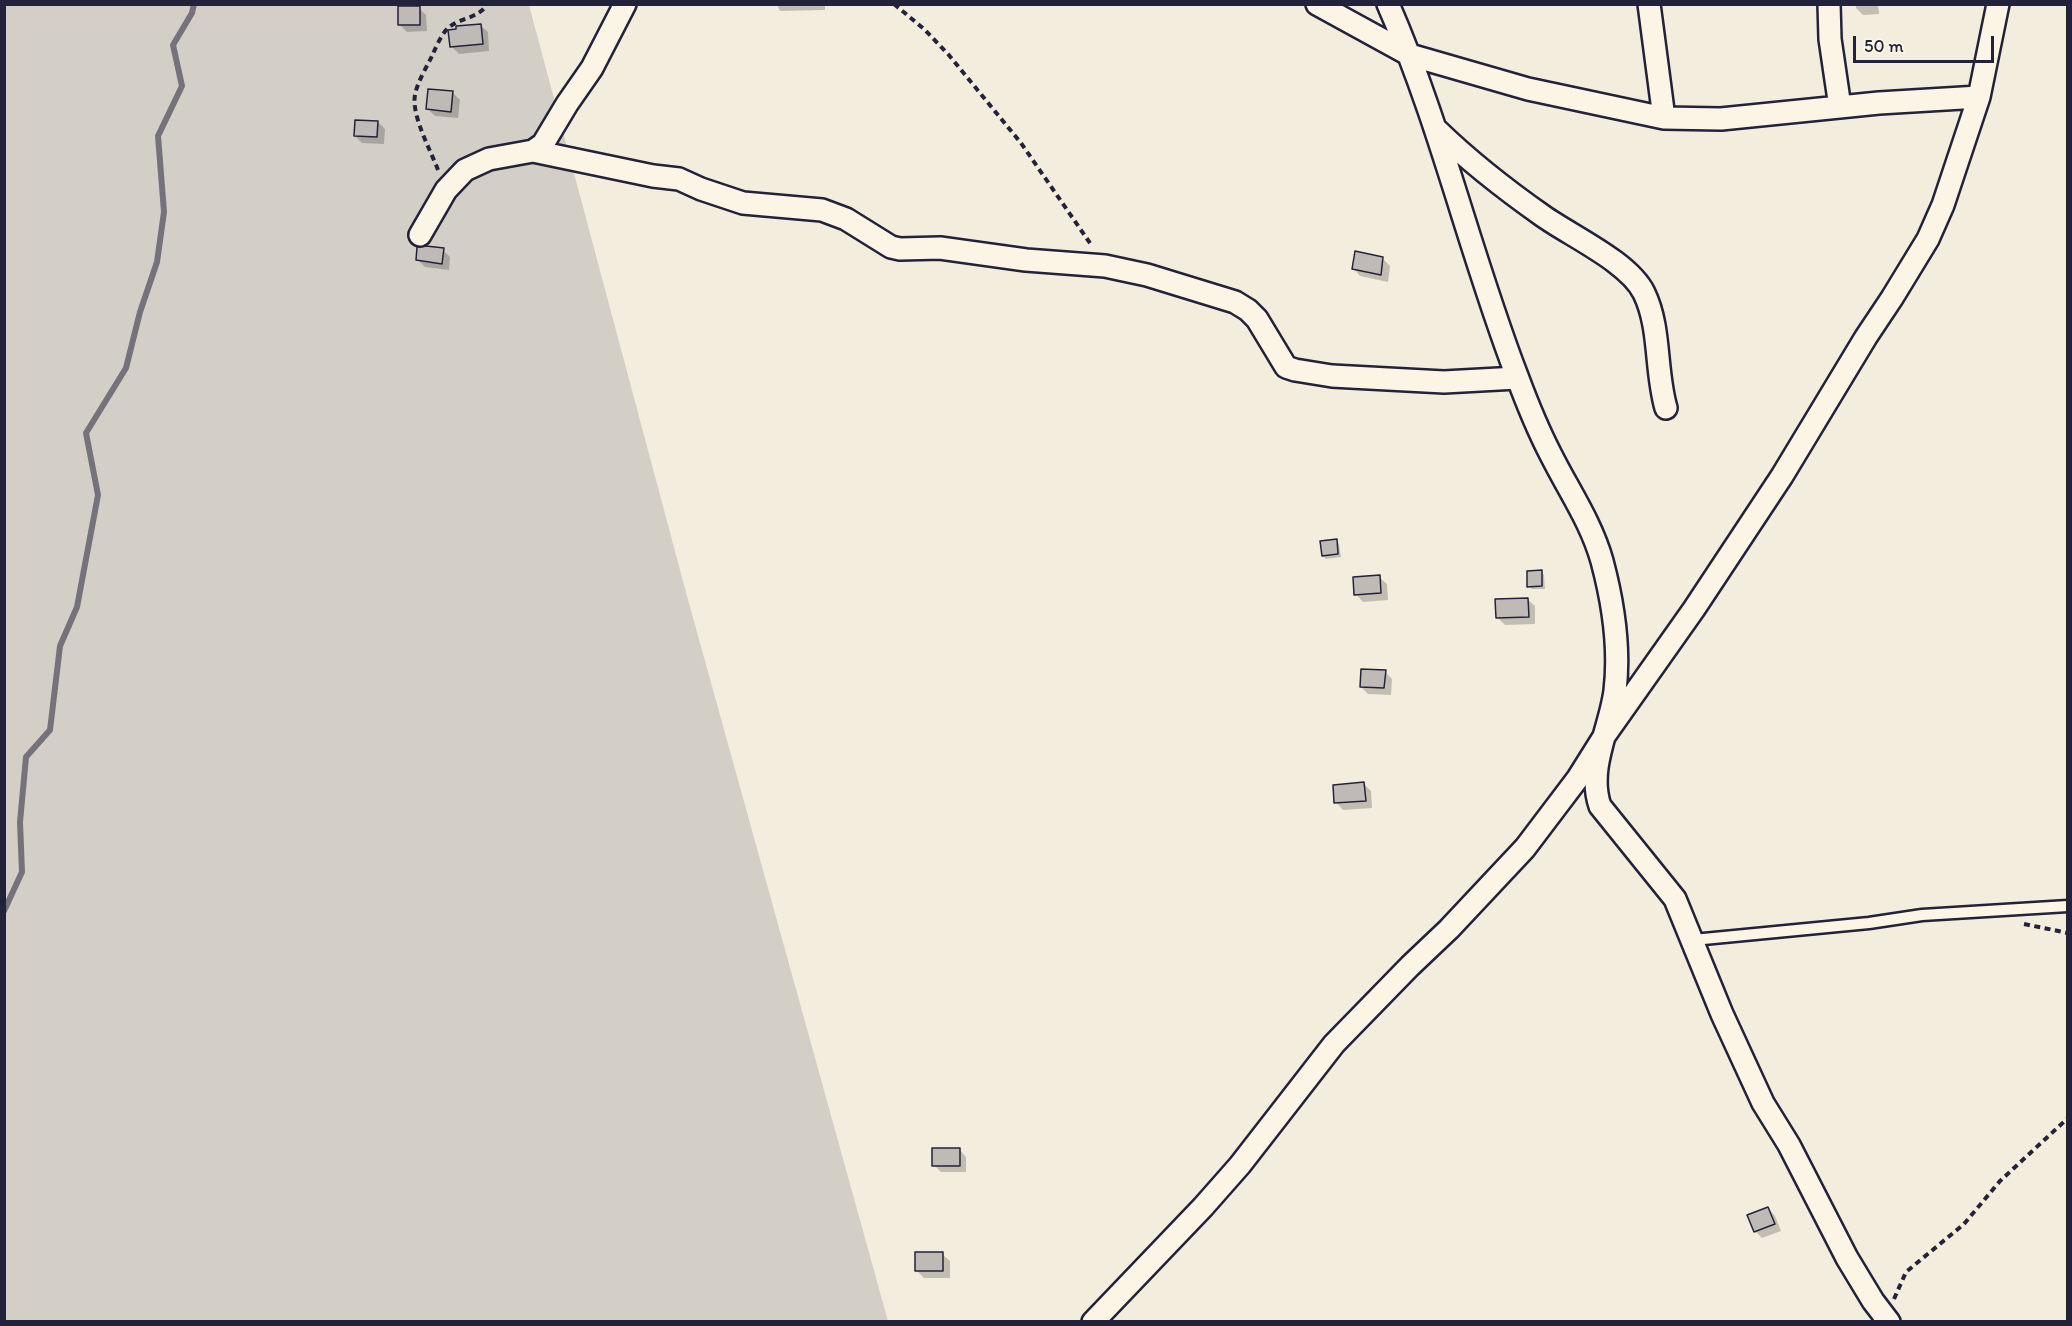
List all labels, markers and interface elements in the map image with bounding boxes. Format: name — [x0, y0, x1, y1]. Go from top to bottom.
scale bar — [1856, 24, 1997, 62]
text: 50 m — [1864, 35, 1904, 57]

